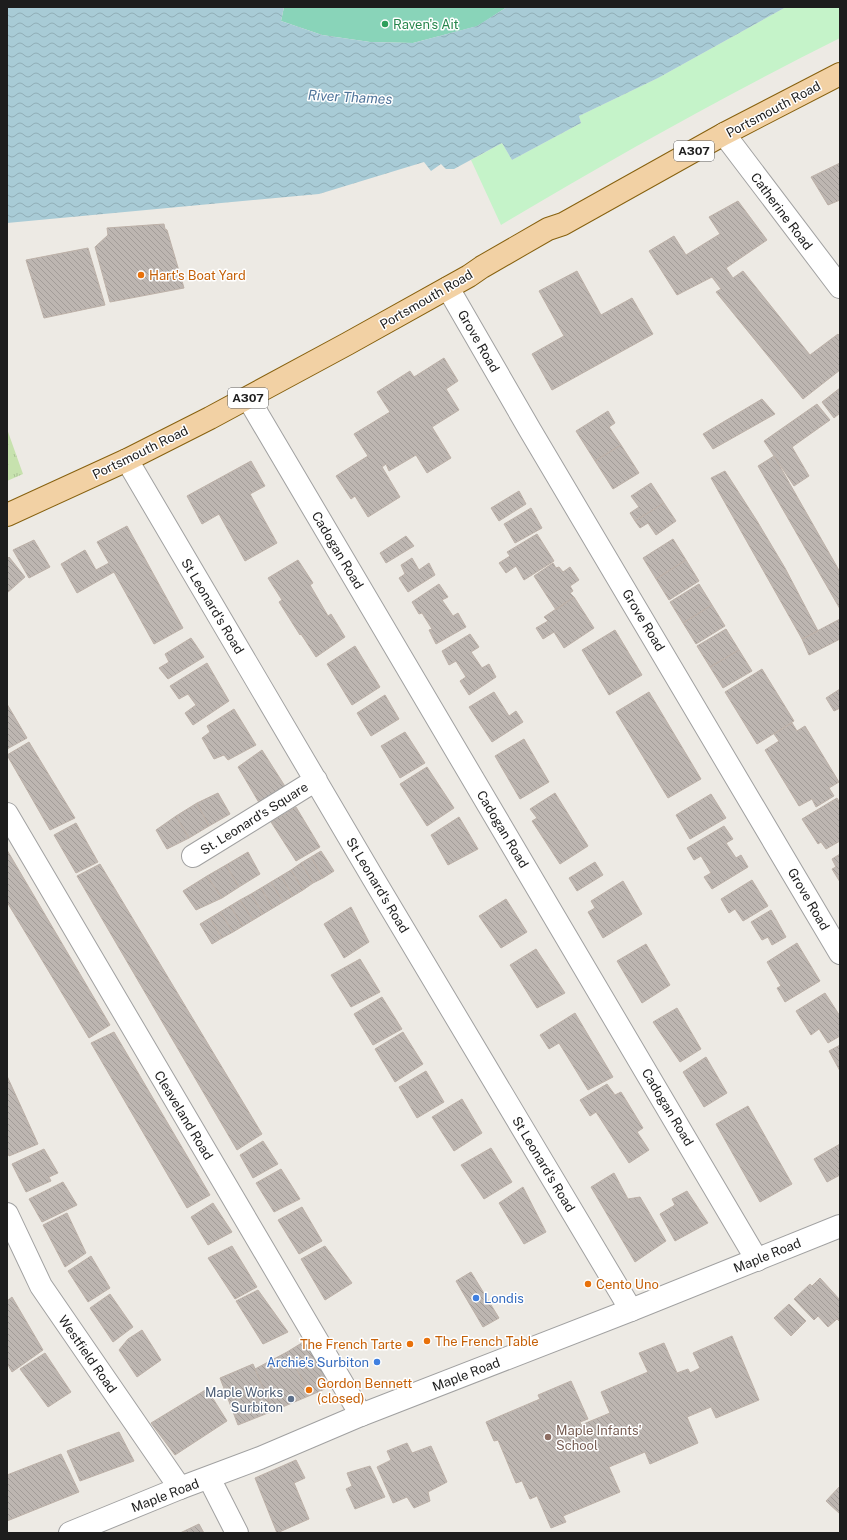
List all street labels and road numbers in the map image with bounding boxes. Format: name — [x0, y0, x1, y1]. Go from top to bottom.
street label: Portsmouth Road — [724, 78, 823, 141]
road number: A307 — [674, 141, 714, 161]
street label: Catherine Road — [748, 170, 816, 253]
street label: Portsmouth Road — [377, 267, 475, 332]
street label: Grove Road — [455, 307, 502, 375]
road number: A307 — [228, 388, 268, 408]
street label: Portsmouth Road — [90, 423, 191, 482]
street label: Cadogan Road — [309, 509, 367, 592]
street label: St Leonard's Road — [178, 556, 247, 657]
street label: Grove Road — [619, 587, 668, 654]
street label: St. Leonard's Square — [198, 779, 311, 858]
street label: Cadogan Road — [474, 788, 532, 871]
street label: St Leonard's Road — [343, 835, 412, 936]
street label: Grove Road — [785, 865, 832, 933]
street label: Cadogan Road — [639, 1066, 697, 1149]
street label: Cleaveland Road — [151, 1068, 216, 1162]
street label: St Leonard's Road — [509, 1114, 578, 1215]
street label: Maple Road — [731, 1235, 803, 1276]
street label: Westfield Road — [55, 1313, 120, 1396]
street label: Maple Road — [430, 1355, 502, 1394]
street label: Maple Road — [129, 1476, 201, 1515]

